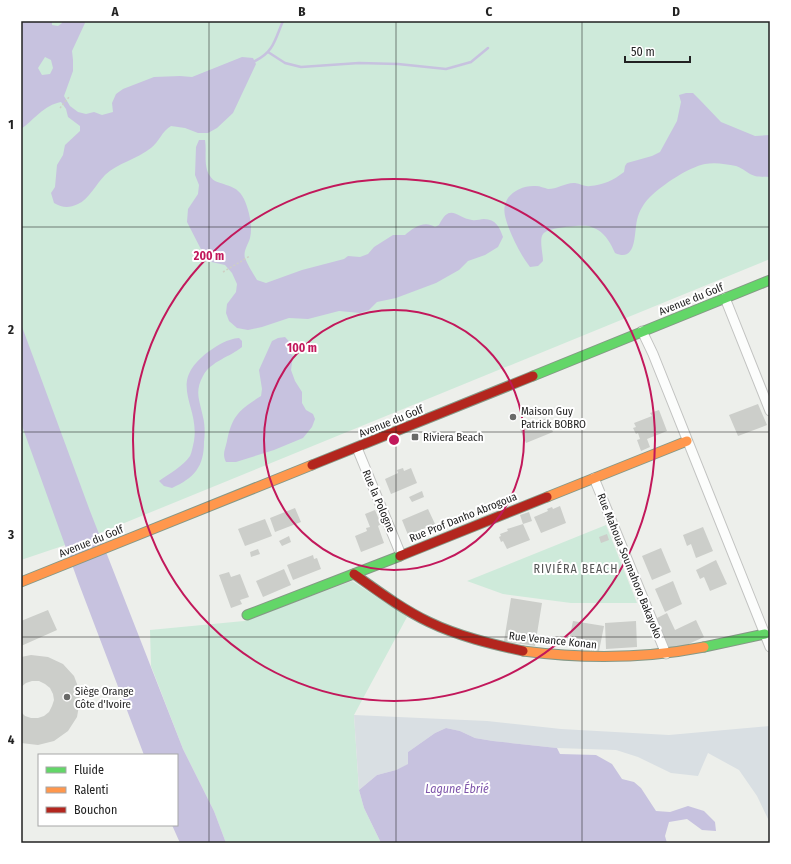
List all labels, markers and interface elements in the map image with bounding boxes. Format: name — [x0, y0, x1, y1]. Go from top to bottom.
text: A — [110, 4, 119, 19]
text: B — [298, 4, 306, 19]
text: C — [486, 4, 493, 19]
text: D — [672, 4, 680, 19]
scale bar — [625, 38, 690, 64]
text: 50 m — [631, 45, 655, 59]
text: 1 — [8, 117, 14, 132]
text: 200 m — [193, 249, 224, 263]
street label: Avenue du Golf — [657, 280, 726, 318]
text: 2 — [7, 322, 14, 337]
text: 100 m — [287, 341, 317, 355]
street label: Avenue du Golf — [357, 402, 426, 440]
place label: Maison Guy Patrick BOBRO — [521, 405, 586, 431]
marker: Maison Guy Patrick BOBRO — [508, 412, 518, 422]
place label: Riviera Beach — [423, 431, 484, 444]
marker: Riviera Beach — [410, 432, 420, 442]
centre of rings — [387, 433, 401, 447]
street label: Rue la Pologne — [359, 468, 398, 535]
street label: Rue Prof Danho Abrogoua — [407, 490, 519, 545]
street label: Rue Mahoua Soumahoro Bakayoko — [594, 492, 665, 641]
street label: Avenue du Golf — [57, 522, 126, 560]
text: 3 — [7, 527, 14, 542]
district label: RIVIÉRA BEACH — [534, 561, 619, 576]
street label: Rue Venance Konan — [508, 629, 598, 652]
place label: Siège Orange Côte d'Ivoire — [75, 685, 134, 711]
marker: Siège Orange Côte d'Ivoire — [62, 692, 72, 702]
text: 4 — [8, 732, 15, 747]
legend — [38, 754, 178, 826]
text: Fluide — [74, 763, 104, 777]
water label: Lagune Ébrié — [425, 781, 489, 796]
text: Ralenti — [74, 783, 109, 797]
text: Bouchon — [74, 803, 117, 817]

